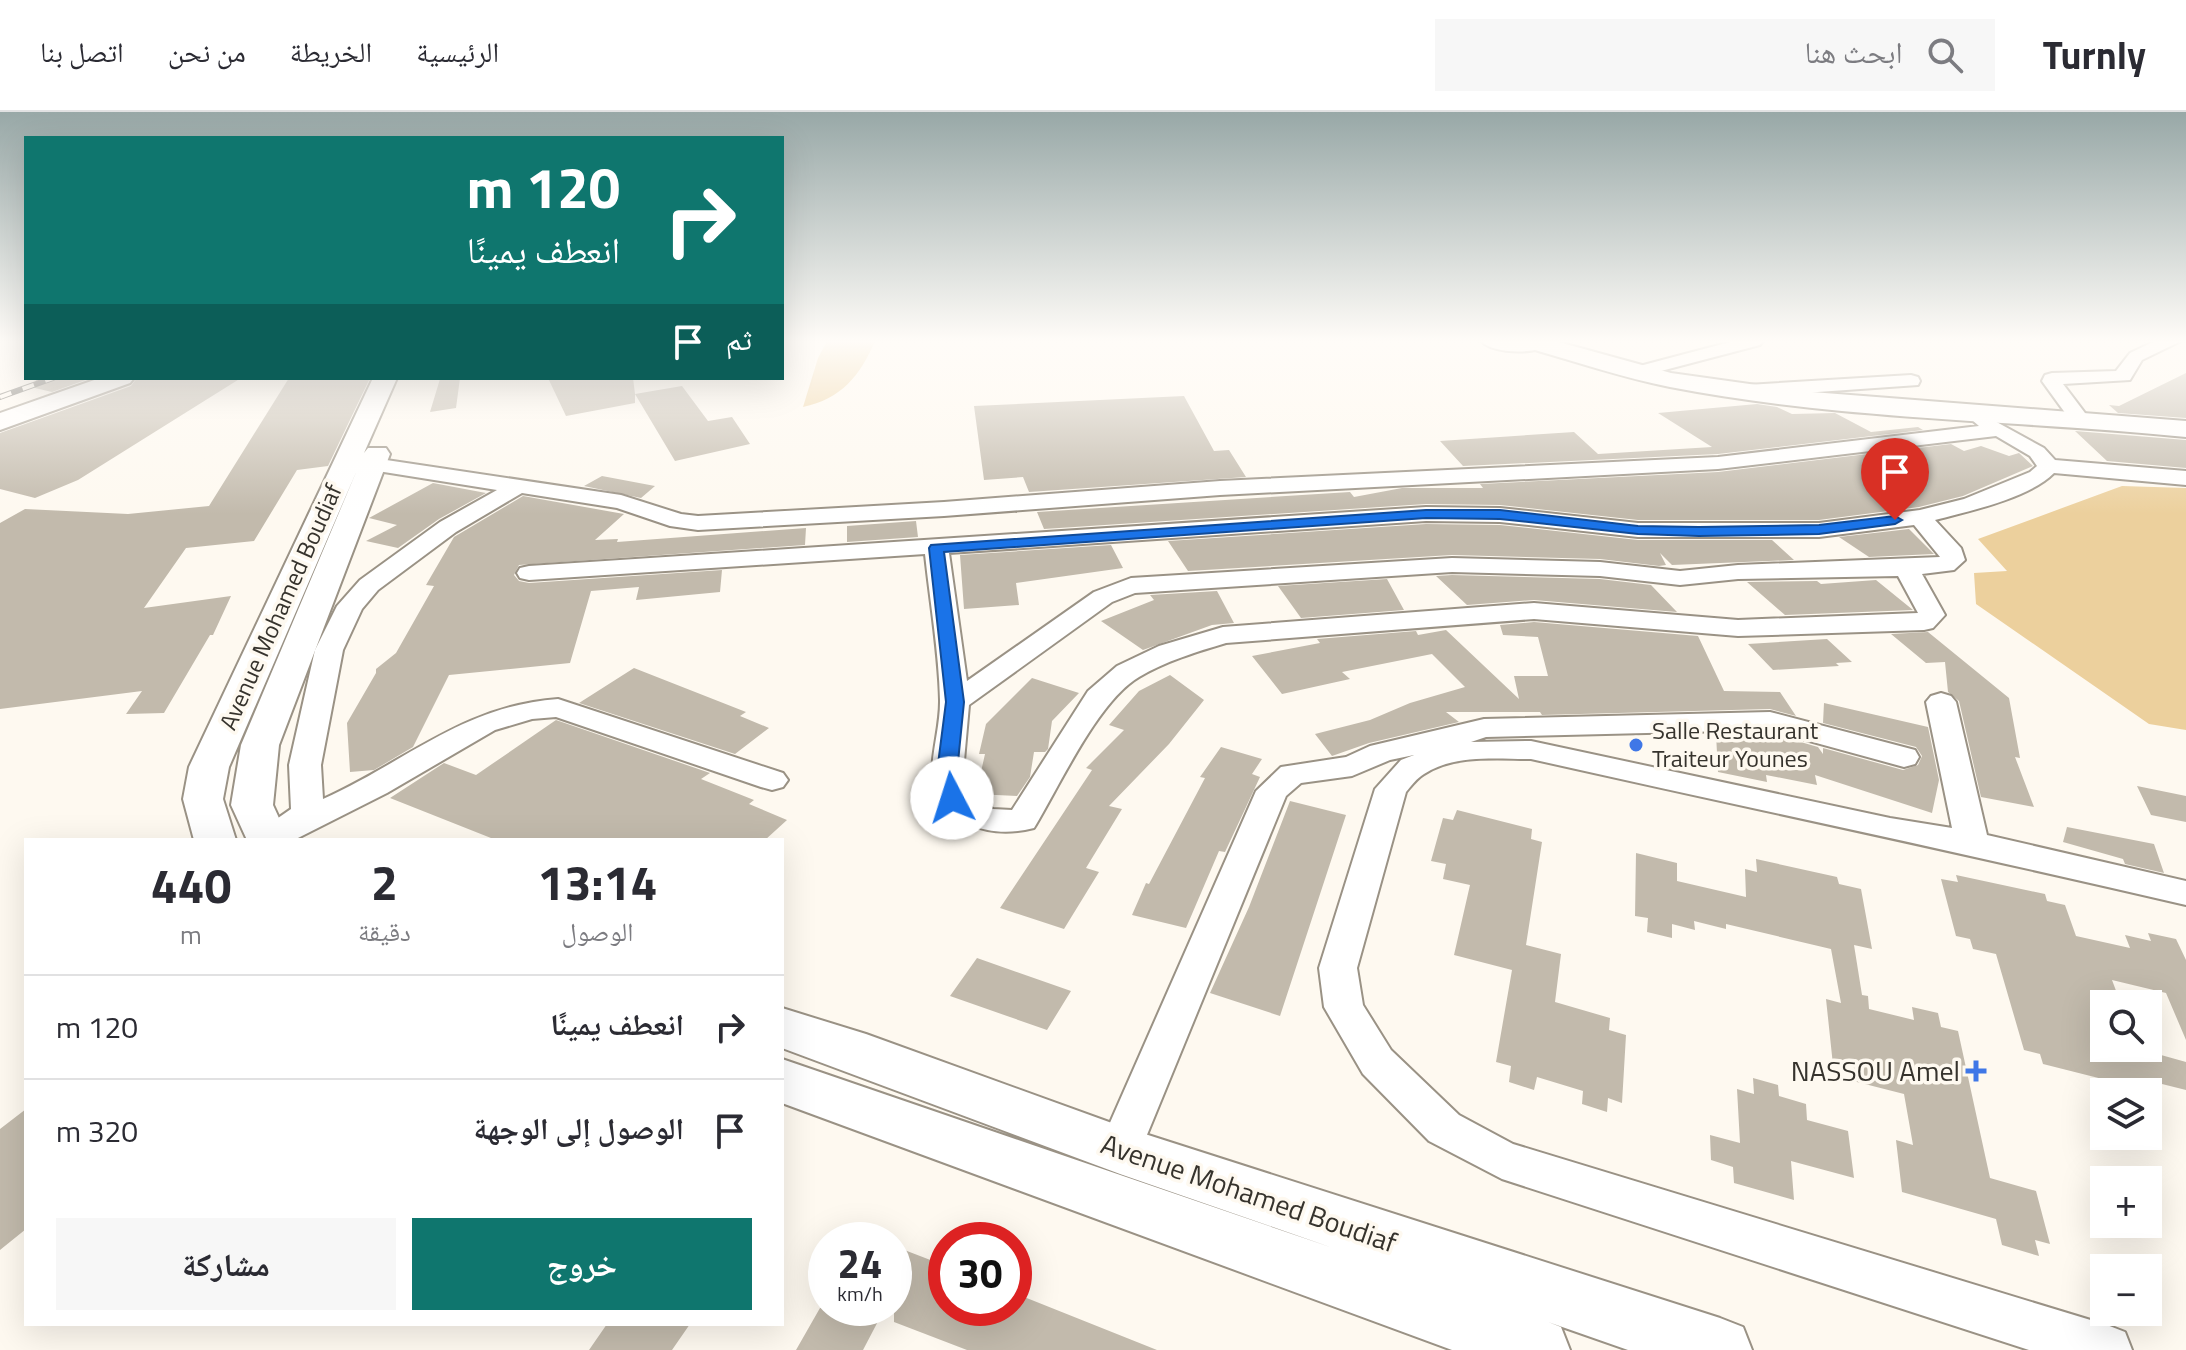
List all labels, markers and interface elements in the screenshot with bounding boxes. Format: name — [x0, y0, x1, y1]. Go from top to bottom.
search box — [1435, 19, 1995, 91]
text: Turnly — [2043, 26, 2146, 84]
text: ابحث هنا — [1805, 29, 1903, 75]
text: اتصل بنا — [40, 30, 124, 73]
text: من نحن — [168, 30, 246, 73]
text: الخريطة — [290, 30, 372, 73]
text: الرئيسية — [416, 30, 499, 73]
icon: search — [1923, 33, 1967, 77]
text: 120 m — [467, 145, 620, 230]
icon: right — [648, 168, 752, 272]
text: انعطف يمينًا — [467, 222, 620, 277]
text: ثم — [726, 316, 752, 362]
icon: arrive — [666, 320, 710, 364]
pin — [1861, 438, 1929, 520]
icon: arrive — [1873, 450, 1917, 494]
street label: Avenue Mohamed Boudiaf — [209, 478, 351, 736]
place label: Salle Restaurant Traiteur Younes — [1652, 712, 1819, 776]
marker: Salle Restaurant Traiteur Younes — [1627, 736, 1645, 754]
position arrow — [910, 756, 994, 840]
text: 2 — [371, 846, 398, 919]
text: 13:14 — [538, 846, 657, 919]
text: 440 — [151, 849, 231, 922]
text: دقيقة — [358, 912, 411, 951]
text: الوصول — [561, 912, 633, 951]
text: m — [180, 915, 202, 954]
map controls — [2090, 990, 2162, 1326]
button: search — [2090, 990, 2162, 1062]
text: انعطف يمينًا — [550, 1001, 684, 1047]
text: 120 m — [56, 1004, 138, 1050]
icon: right — [708, 1005, 752, 1049]
place label: NASSOU Amel — [1791, 1049, 1960, 1092]
marker: NASSOU Amel — [1967, 1062, 1985, 1080]
button: layers — [2090, 1078, 2162, 1150]
text: الوصول إلى الوجهة — [474, 1105, 684, 1151]
text: 320 m — [56, 1108, 138, 1154]
icon: arrive — [708, 1109, 752, 1153]
street label: Avenue Mohamed Boudiaf — [1095, 1122, 1404, 1264]
button: + — [2090, 1166, 2162, 1238]
button: مشاركة — [56, 1218, 396, 1310]
button: خروج — [412, 1218, 752, 1310]
speed limit sign: 30 — [928, 1222, 1032, 1326]
text: 24 — [838, 1233, 882, 1294]
button: − — [2090, 1254, 2162, 1326]
text: km/h — [837, 1278, 883, 1309]

